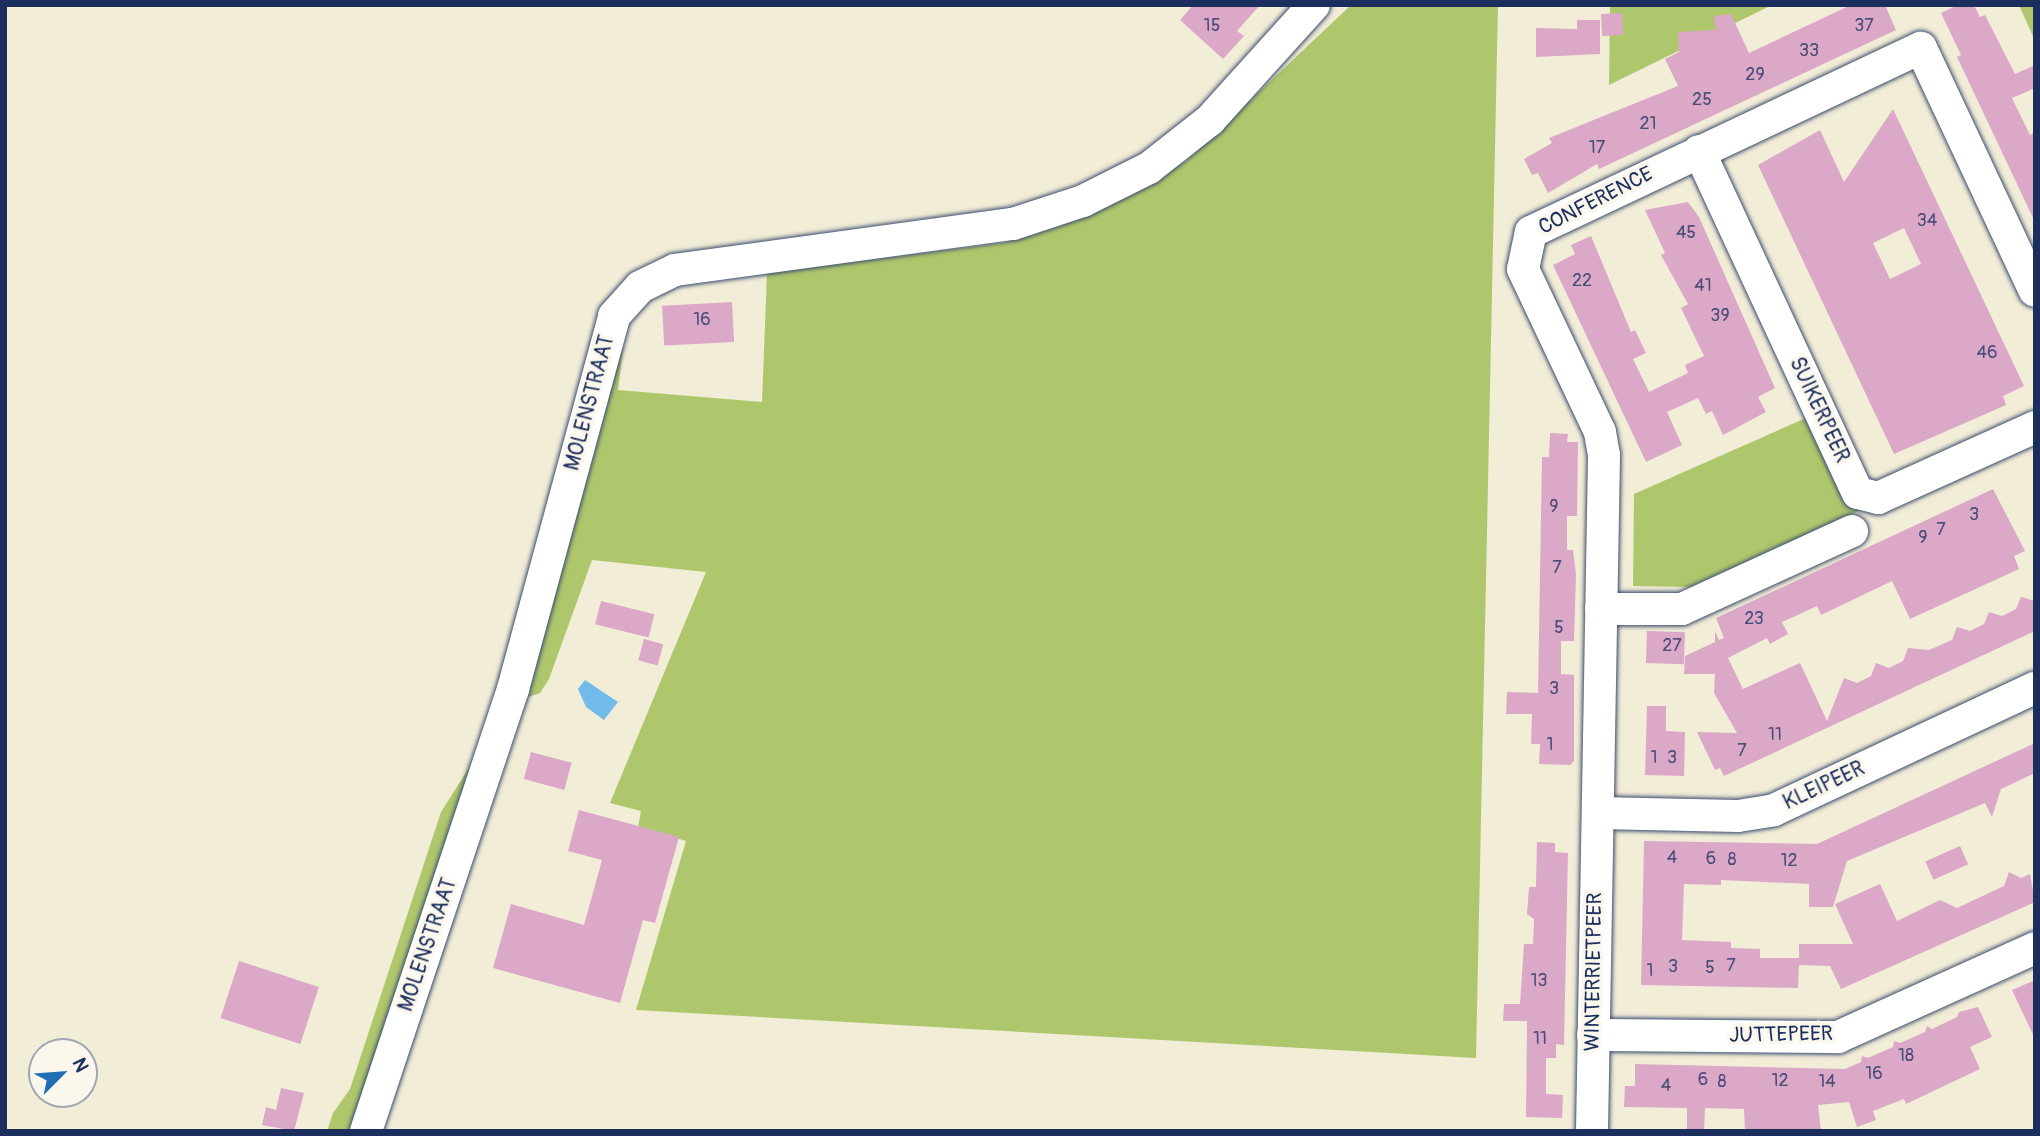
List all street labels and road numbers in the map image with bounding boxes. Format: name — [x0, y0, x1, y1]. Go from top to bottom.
street label: CONFERENCE — [1535, 161, 1657, 241]
street label: MOLENSTRAAT — [560, 333, 620, 473]
street label: SUIKERPEER — [1784, 353, 1854, 467]
street label: KLEIPEER — [1779, 756, 1869, 816]
street label: MOLENSTRAAT — [393, 875, 463, 1015]
street label: WINTERRIETPEER — [1580, 892, 1608, 1052]
street label: JUTTEPEER — [1729, 1021, 1833, 1049]

